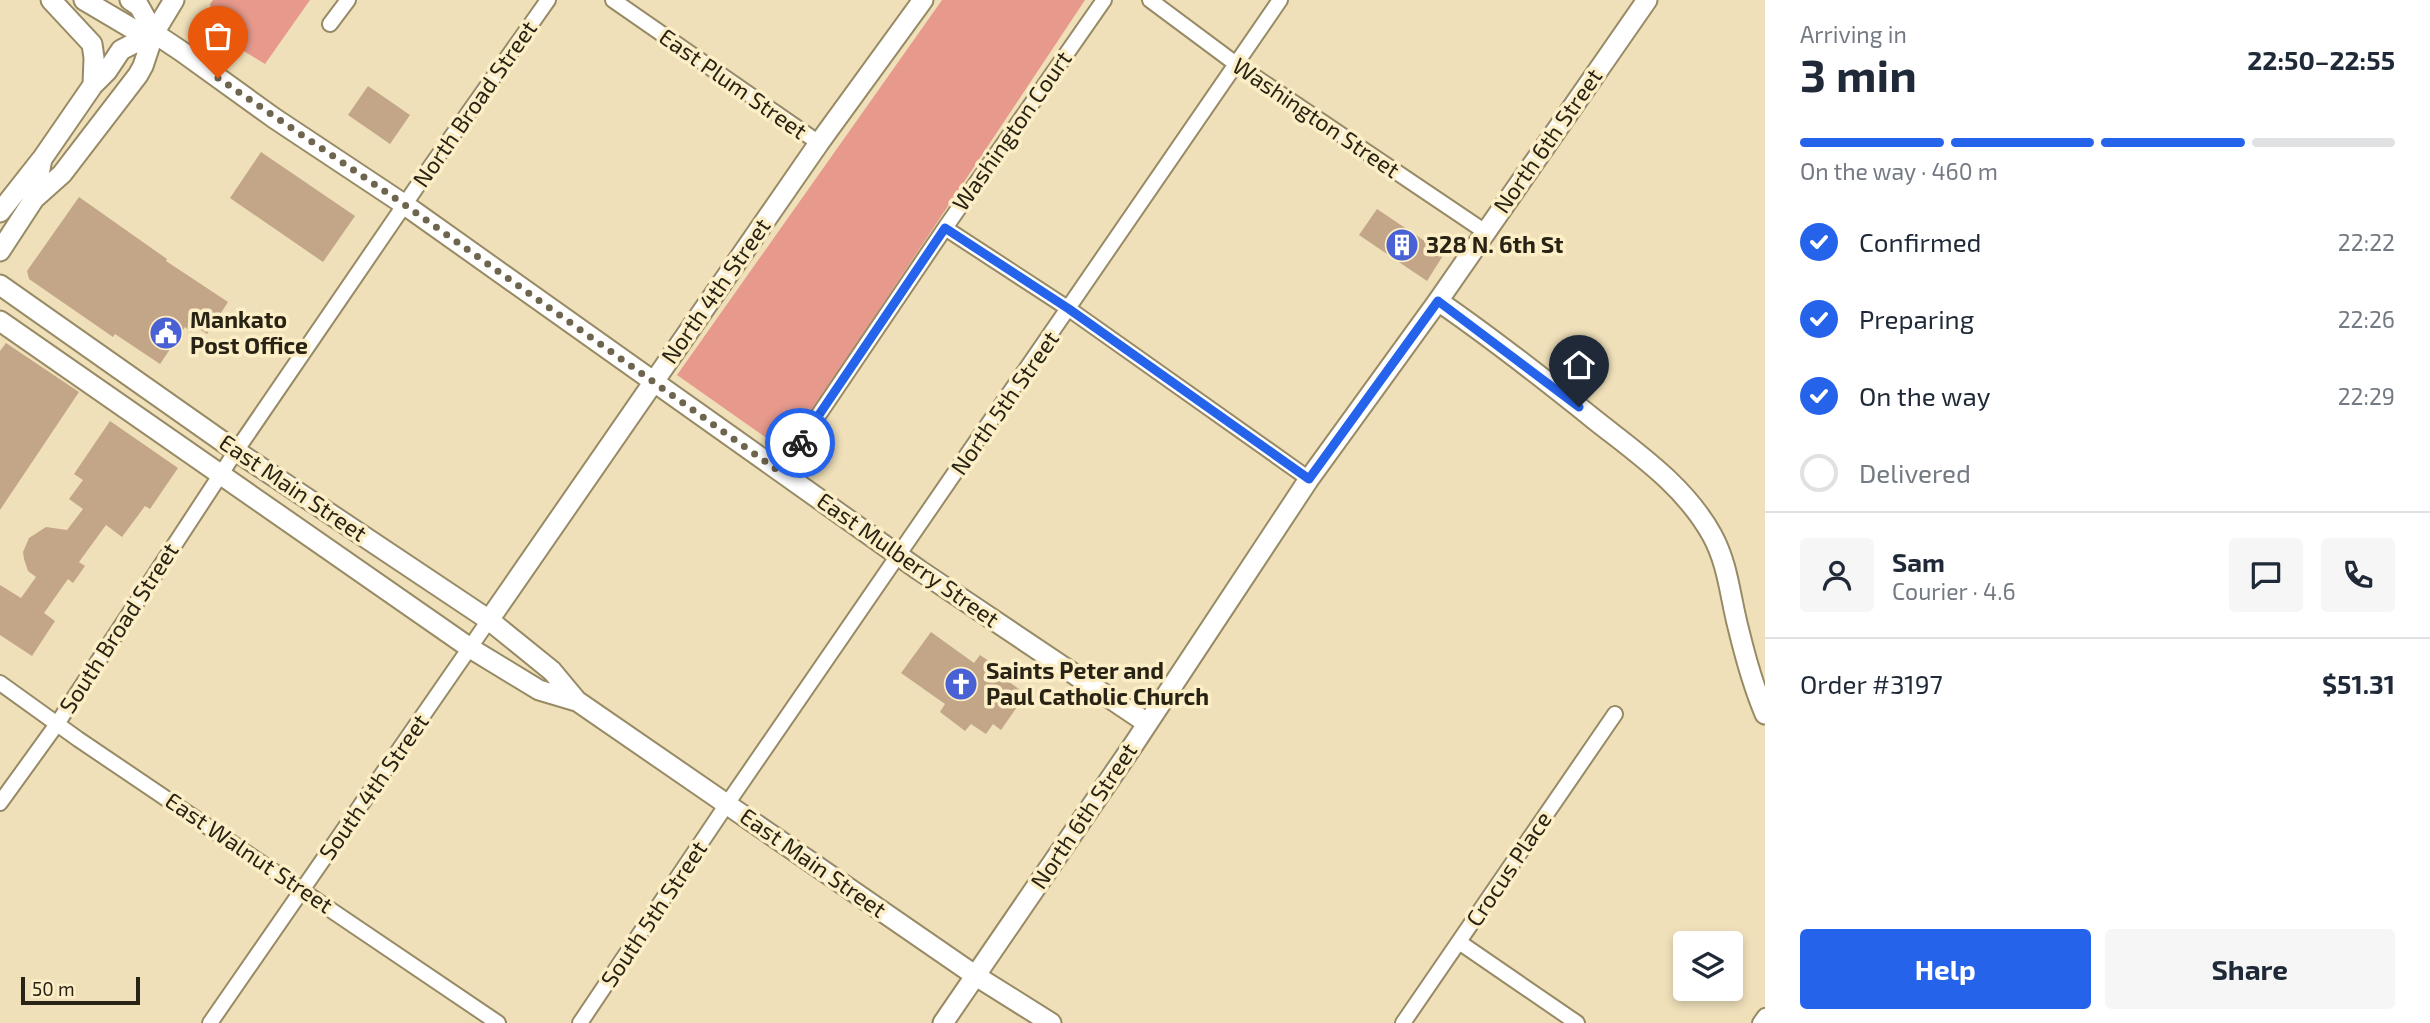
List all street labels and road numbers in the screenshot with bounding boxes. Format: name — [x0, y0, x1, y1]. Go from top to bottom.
street label: North Broad Street — [406, 15, 542, 192]
street label: East Plum Street — [654, 22, 813, 145]
street label: Washington Court — [946, 45, 1077, 216]
street label: Washington Street — [1228, 51, 1406, 184]
street label: North 6th Street — [1487, 63, 1608, 218]
street label: North 4th Street — [655, 212, 776, 369]
street label: North 5th Street — [944, 325, 1064, 480]
street label: East Main Street — [214, 427, 373, 547]
street label: East Mulberry Street — [812, 486, 1005, 633]
street label: South Broad Street — [53, 537, 184, 718]
street label: South 4th Street — [312, 708, 434, 865]
street label: North 6th Street — [1024, 737, 1142, 894]
street label: East Walnut Street — [160, 786, 339, 919]
street label: East Main Street — [735, 801, 892, 923]
street label: Crocus Place — [1459, 806, 1557, 931]
street label: South 5th Street — [594, 835, 712, 992]

